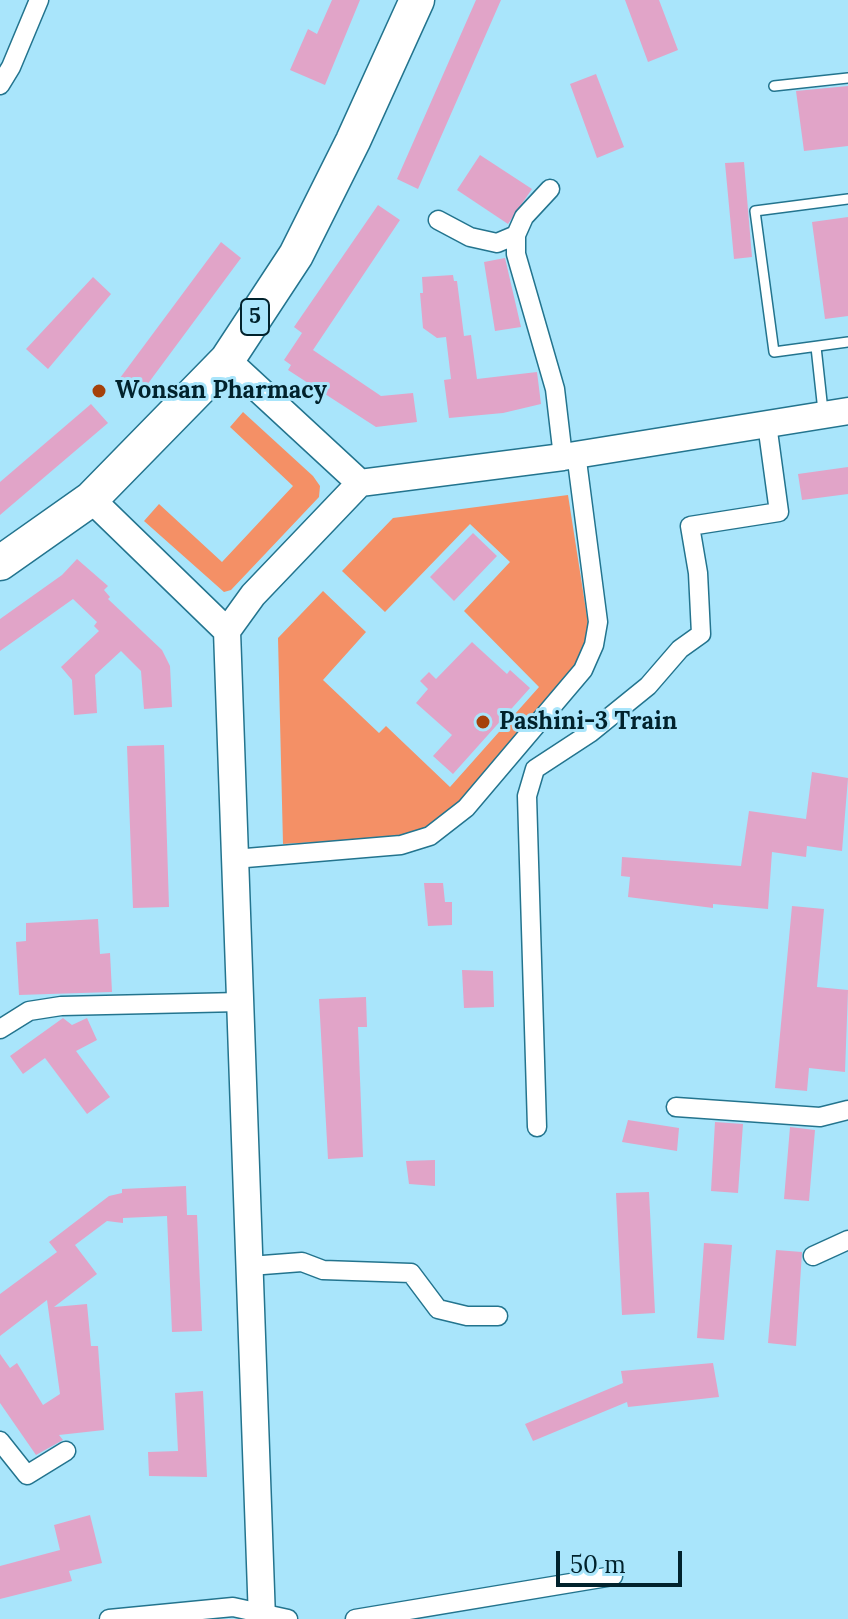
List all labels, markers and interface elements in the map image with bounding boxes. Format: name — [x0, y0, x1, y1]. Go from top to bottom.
road number: 5 — [241, 299, 269, 335]
place label: Wonsan Pharmacy — [115, 377, 327, 405]
marker: Wonsan Pharmacy — [90, 382, 108, 400]
place label: Pashini-3 Train — [499, 708, 677, 736]
marker: Pashini-3 Train — [474, 713, 492, 731]
scale bar — [560, 1535, 686, 1585]
text: 50 m — [570, 1549, 626, 1580]

